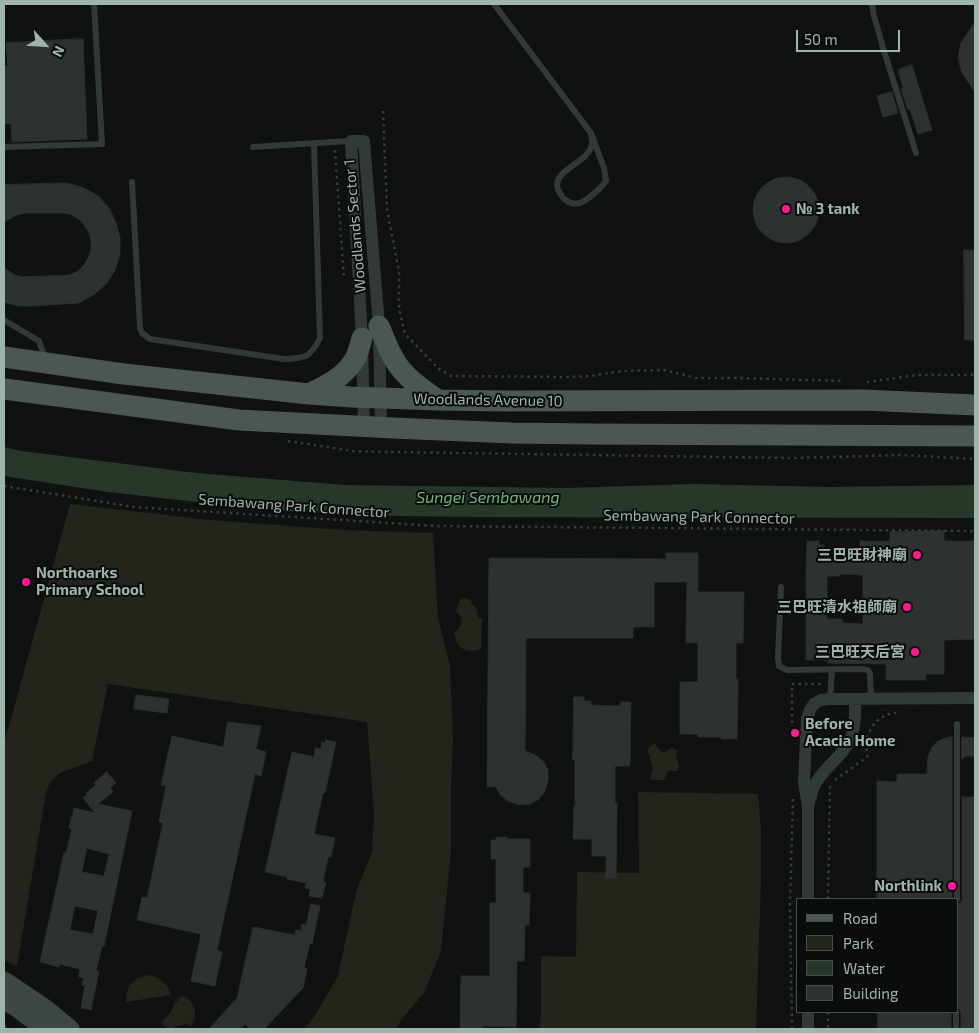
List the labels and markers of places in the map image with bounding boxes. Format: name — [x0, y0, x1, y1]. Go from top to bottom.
place label: № 3 tank — [796, 200, 860, 218]
marker: № 3 tank — [780, 203, 792, 215]
place label: 三巴旺財神廟 — [817, 546, 907, 564]
marker: 三巴旺財神廟 — [911, 549, 923, 561]
place label: Northoarks Primary School — [36, 564, 144, 599]
marker: Northoarks Primary School — [20, 576, 32, 588]
place label: 三巴旺清水祖師廟 — [777, 598, 897, 616]
marker: 三巴旺清水祖師廟 — [901, 601, 913, 613]
place label: 三巴旺天后宮 — [815, 643, 905, 661]
marker: 三巴旺天后宮 — [909, 646, 921, 658]
place label: Before Acacia Home — [805, 715, 895, 750]
marker: Before Acacia Home — [789, 727, 801, 739]
place label: Northlink — [874, 877, 942, 895]
marker: Northlink — [946, 880, 958, 892]

